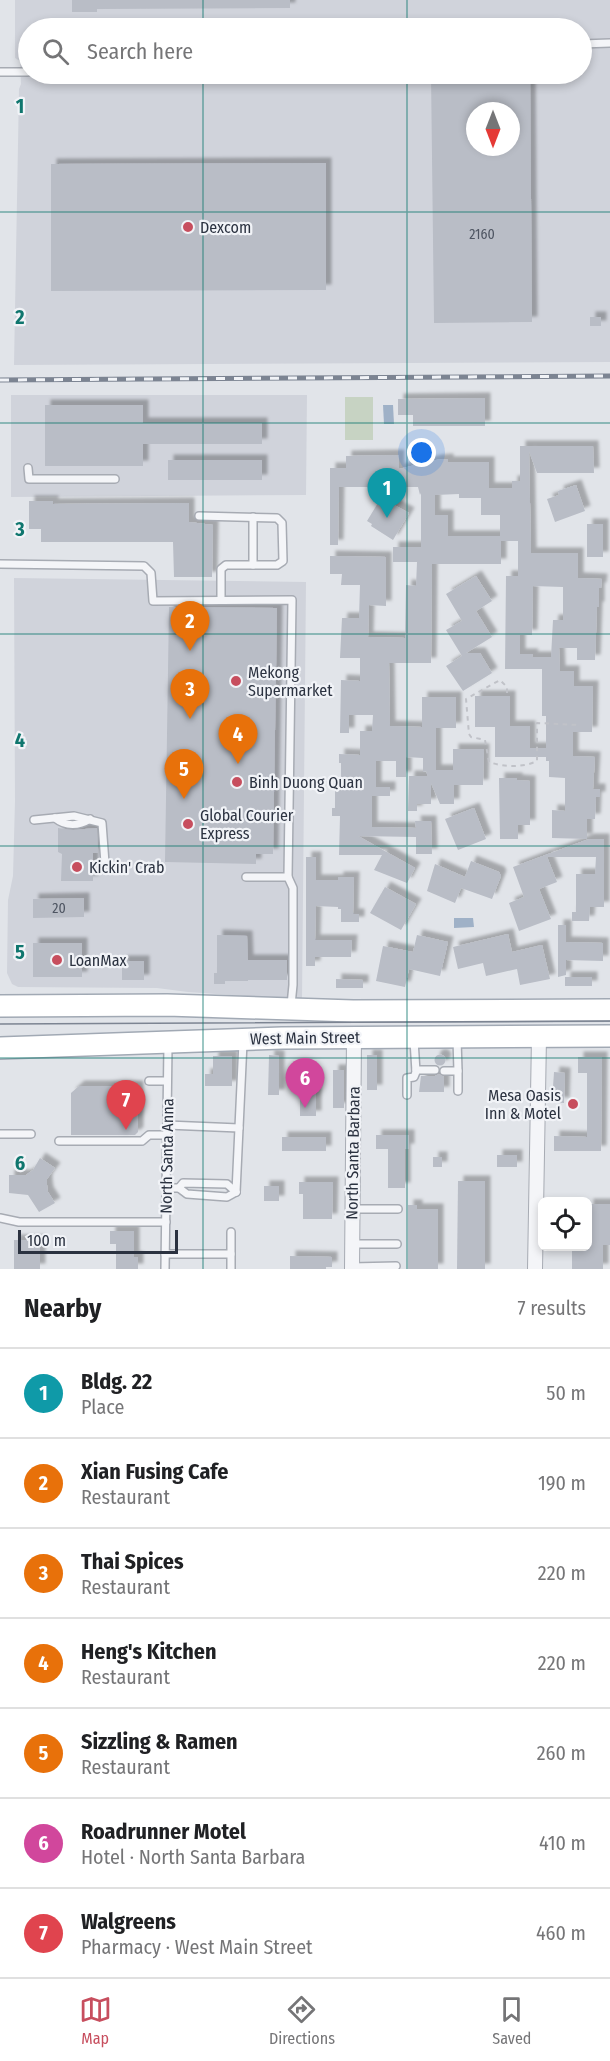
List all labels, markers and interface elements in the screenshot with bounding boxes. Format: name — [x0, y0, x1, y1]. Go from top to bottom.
search box — [18, 18, 592, 84]
icon: search — [39, 35, 72, 68]
text: Search here — [87, 38, 193, 65]
text: 1 — [16, 94, 24, 118]
north arrow — [466, 102, 520, 156]
place label: Dexcom — [200, 218, 251, 237]
marker: Dexcom — [181, 220, 195, 234]
house number: 2160 — [469, 226, 495, 243]
text: 2 — [14, 305, 25, 329]
your location — [407, 438, 436, 467]
pin: 1 — [368, 468, 406, 518]
text: 3 — [14, 517, 25, 541]
pin: 2 — [170, 602, 210, 651]
place label: Mekong Supermarket — [248, 663, 333, 700]
pin: 3 — [170, 670, 210, 719]
marker: Mekong Supermarket — [229, 674, 243, 688]
pin: 4 — [218, 714, 258, 764]
text: 4 — [15, 728, 25, 752]
pin: 5 — [164, 750, 204, 799]
place label: Binh Duong Quan — [249, 773, 363, 792]
marker: Binh Duong Quan — [230, 775, 244, 789]
place label: Global Courier Express — [200, 806, 294, 843]
marker: Global Courier Express — [181, 817, 195, 831]
place label: Kickin' Crab — [89, 858, 164, 877]
marker: Kickin' Crab — [70, 860, 84, 874]
house number: 20 — [52, 900, 66, 917]
text: 5 — [15, 940, 25, 964]
place label: LoanMax — [69, 951, 127, 970]
marker: LoanMax — [50, 953, 64, 967]
street label: West Main Street — [250, 1028, 361, 1048]
pin: 6 — [286, 1058, 324, 1108]
pin: 7 — [106, 1080, 146, 1130]
street label: North Santa Barbara — [342, 1086, 364, 1220]
place label: Mesa Oasis Inn & Motel — [485, 1086, 561, 1123]
marker: Mesa Oasis Inn & Motel — [566, 1097, 580, 1111]
street label: North Santa Anna — [156, 1098, 178, 1214]
text: 6 — [15, 1151, 25, 1175]
map controls — [538, 1197, 592, 1251]
button: locate — [538, 1197, 592, 1251]
scale bar — [18, 1227, 178, 1254]
text: 100 m — [27, 1231, 66, 1250]
text: Nearby — [24, 1293, 101, 1324]
text: 7 results — [518, 1296, 586, 1320]
text: Bldg. 22 — [81, 1368, 152, 1395]
text: 1 — [39, 1381, 48, 1405]
text: 50 m — [546, 1381, 586, 1405]
text: Place — [81, 1395, 124, 1419]
text: Xian Fusing Cafe — [81, 1458, 229, 1485]
text: 2 — [39, 1471, 48, 1495]
text: 190 m — [538, 1471, 586, 1495]
text: Restaurant — [81, 1485, 170, 1509]
text: Thai Spices — [81, 1548, 184, 1575]
text: 3 — [39, 1561, 48, 1585]
text: 220 m — [538, 1561, 586, 1585]
text: Restaurant — [81, 1575, 170, 1599]
text: Heng's Kitchen — [81, 1638, 216, 1665]
text: 4 — [38, 1651, 49, 1675]
text: 220 m — [538, 1651, 586, 1675]
text: Restaurant — [81, 1665, 170, 1689]
text: Sizzling & Ramen — [81, 1728, 238, 1755]
text: 5 — [39, 1741, 48, 1765]
text: 260 m — [537, 1741, 586, 1765]
text: Restaurant — [81, 1755, 170, 1779]
text: Roadrunner Motel — [81, 1818, 246, 1845]
text: 6 — [38, 1831, 49, 1855]
text: 410 m — [539, 1831, 586, 1855]
text: Hotel · North Santa Barbara — [81, 1845, 305, 1869]
text: Walgreens — [81, 1908, 176, 1935]
text: 7 — [39, 1921, 48, 1945]
text: 460 m — [536, 1921, 586, 1945]
text: Pharmacy · West Main Street — [81, 1935, 313, 1959]
tab: Map — [79, 1993, 112, 2048]
tab: Directions — [269, 1993, 335, 2048]
tab: Saved — [492, 1993, 531, 2048]

